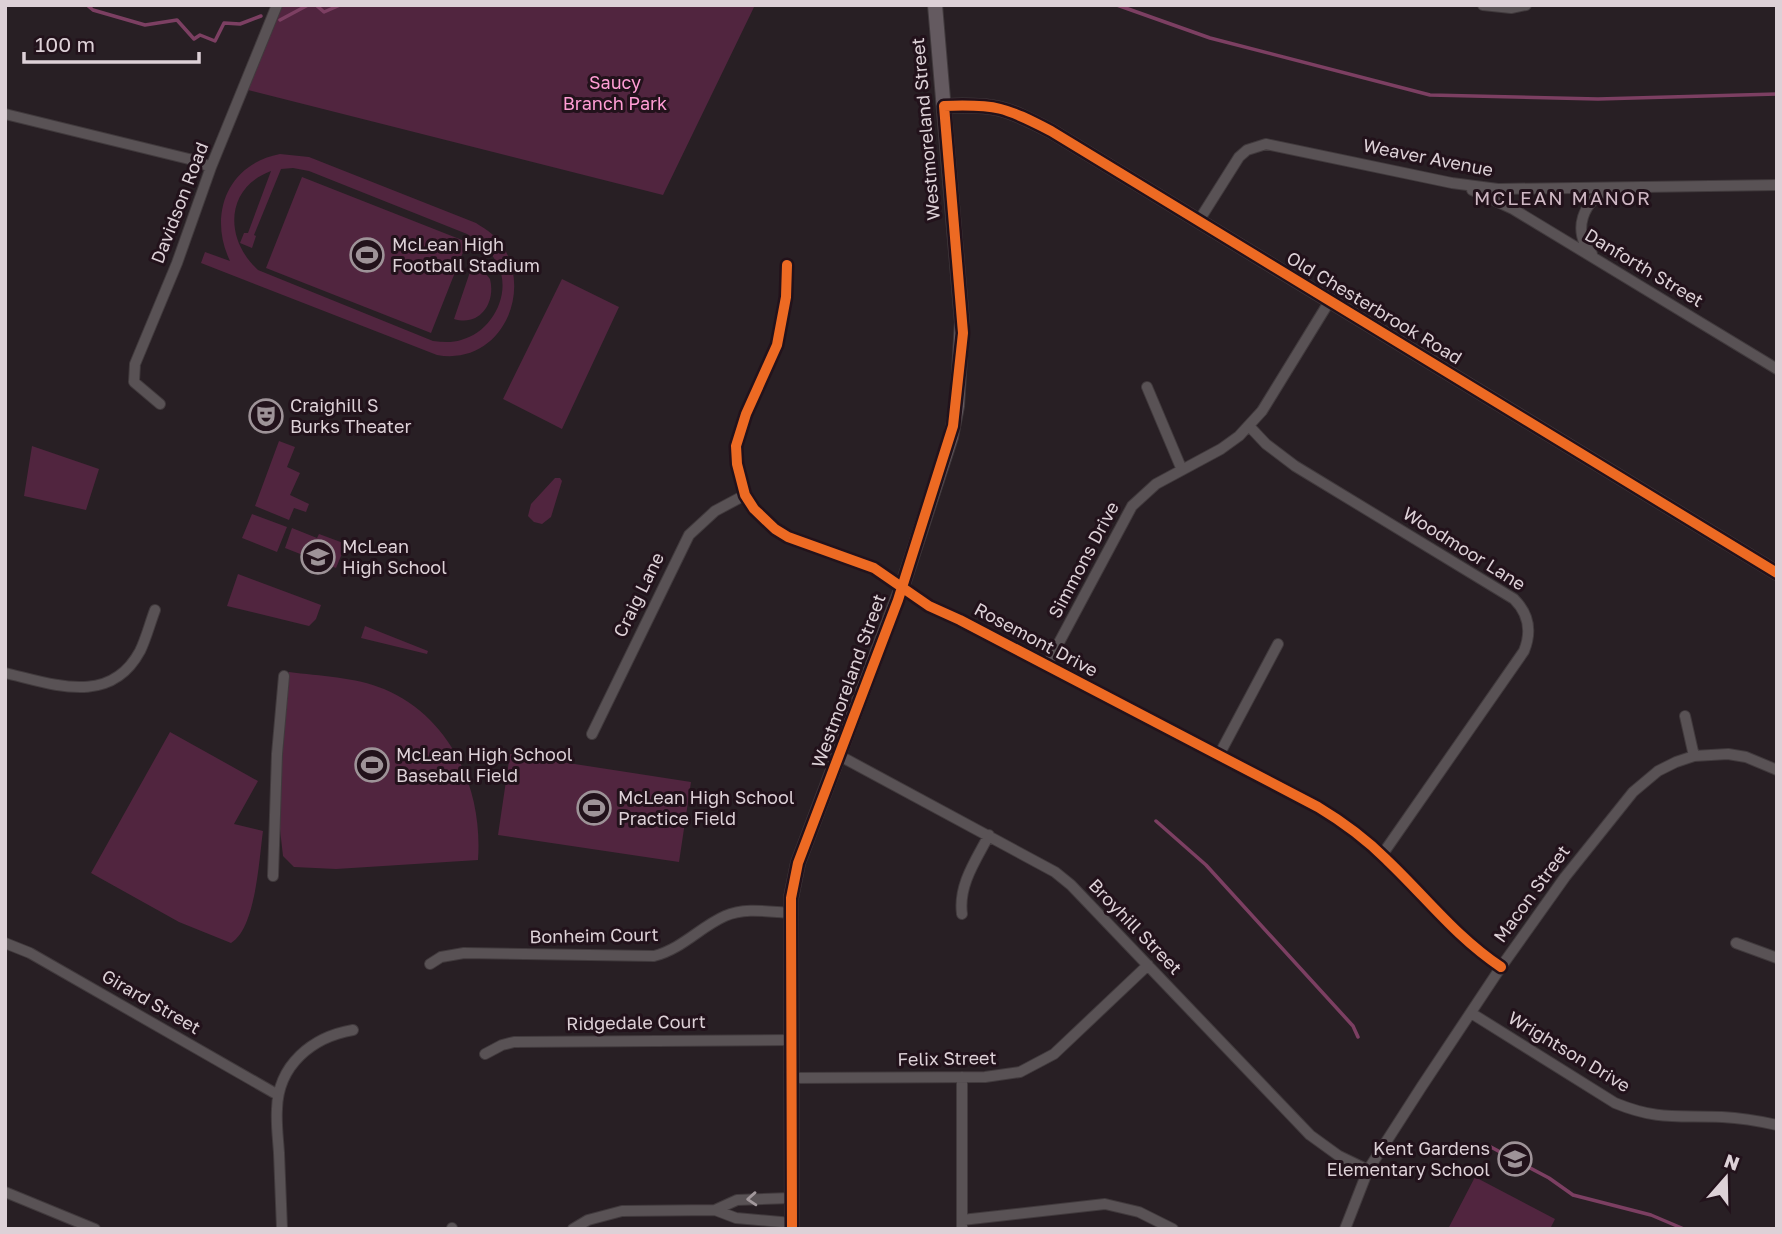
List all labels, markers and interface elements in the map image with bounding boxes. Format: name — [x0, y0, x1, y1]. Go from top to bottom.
scale bar — [24, 21, 200, 65]
text: 100 m — [35, 31, 95, 57]
street label: Westmoreland Street — [906, 37, 944, 222]
park label: Saucy Branch Park — [563, 71, 667, 114]
street label: Weaver Avenue — [1361, 134, 1495, 180]
street label: Davidson Road — [146, 139, 212, 267]
district label: MCLEAN MANOR — [1474, 186, 1652, 209]
street label: Danforth Street — [1581, 223, 1708, 311]
place label: McLean High Football Stadium — [392, 233, 540, 276]
sports icon: McLean High Football Stadium — [348, 236, 386, 274]
street label: Old Chesterbrook Road — [1283, 246, 1466, 368]
place label: Craighill S Burks Theater — [290, 394, 412, 437]
theatre icon: Craighill S Burks Theater — [247, 397, 285, 435]
street label: Simmons Drive — [1043, 498, 1123, 622]
street label: Woodmoor Lane — [1399, 502, 1530, 595]
place label: McLean High School — [342, 535, 447, 578]
school or university icon: McLean High School — [299, 538, 337, 576]
street label: Craig Lane — [608, 549, 668, 641]
street label: Westmoreland Street — [806, 591, 890, 771]
street label: Rosemont Drive — [971, 597, 1102, 681]
place label: McLean High School Baseball Field — [396, 743, 573, 786]
sports icon: McLean High School Baseball Field — [353, 746, 391, 784]
place label: McLean High School Practice Field — [618, 786, 795, 829]
sports icon: McLean High School Practice Field — [575, 789, 613, 827]
street label: Macon Street — [1488, 840, 1574, 946]
street label: Broyhill Street — [1085, 874, 1187, 979]
street label: Bonheim Court — [529, 923, 659, 947]
street label: Girard Street — [98, 964, 205, 1038]
street label: Wrightson Drive — [1505, 1006, 1635, 1096]
street label: Ridgedale Court — [566, 1010, 706, 1034]
street label: Felix Street — [897, 1046, 997, 1070]
place label: Kent Gardens Elementary School — [1326, 1137, 1490, 1180]
school or university icon: Kent Gardens Elementary School — [1496, 1140, 1534, 1178]
north arrow — [1691, 1143, 1761, 1213]
text: N — [1721, 1148, 1743, 1175]
one-way arrow — [747, 1192, 758, 1207]

